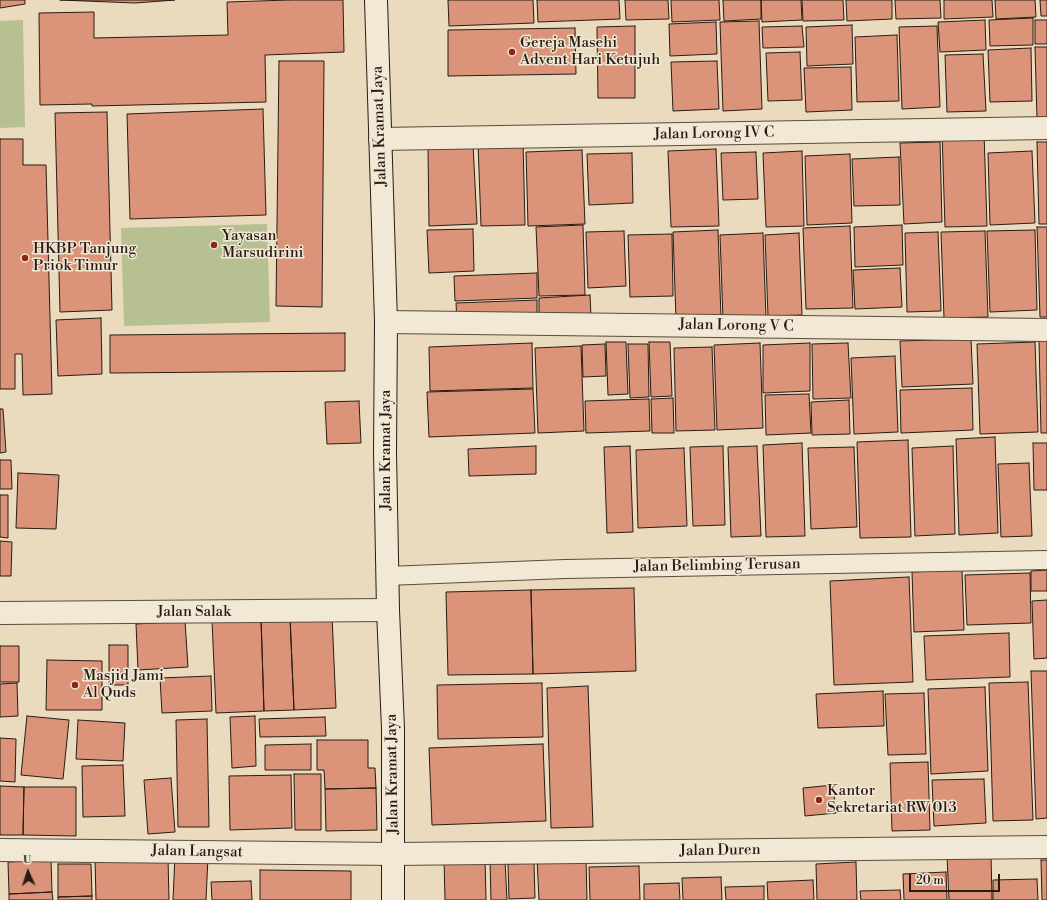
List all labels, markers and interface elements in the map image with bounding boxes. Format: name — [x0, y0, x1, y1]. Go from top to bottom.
place label: Gereja Masehi Advent Hari Ketujuh — [520, 34, 660, 69]
marker: Gereja Masehi Advent Hari Ketujuh — [507, 47, 517, 57]
street label: Jalan Kramat Jaya — [369, 65, 391, 187]
street label: Jalan Lorong IV C — [654, 124, 774, 144]
place label: Yayasan Marsudirini — [222, 227, 304, 262]
place label: HKBP Tanjung Priok Timur — [33, 240, 136, 275]
marker: Yayasan Marsudirini — [209, 240, 219, 250]
marker: HKBP Tanjung Priok Timur — [20, 253, 30, 263]
street label: Jalan Lorong V C — [678, 316, 794, 336]
street label: Jalan Kramat Jaya — [377, 390, 395, 510]
street label: Jalan Belimbing Terusan — [633, 556, 801, 576]
street label: Jalan Salak — [157, 603, 231, 621]
place label: Masjid Jami Al Quds — [83, 667, 164, 702]
marker: Masjid Jami Al Quds — [70, 680, 80, 690]
street label: Jalan Kramat Jaya — [383, 713, 403, 835]
place label: Kantor Sekretariat RW 013 — [827, 782, 957, 817]
marker: Kantor Sekretariat RW 013 — [814, 795, 824, 805]
street label: Jalan Duren — [679, 841, 761, 861]
street label: Jalan Langsat — [151, 842, 243, 862]
north arrow — [8, 852, 48, 892]
text: U — [23, 853, 32, 867]
scale bar — [911, 866, 1002, 892]
text: 20 m — [916, 873, 944, 888]

